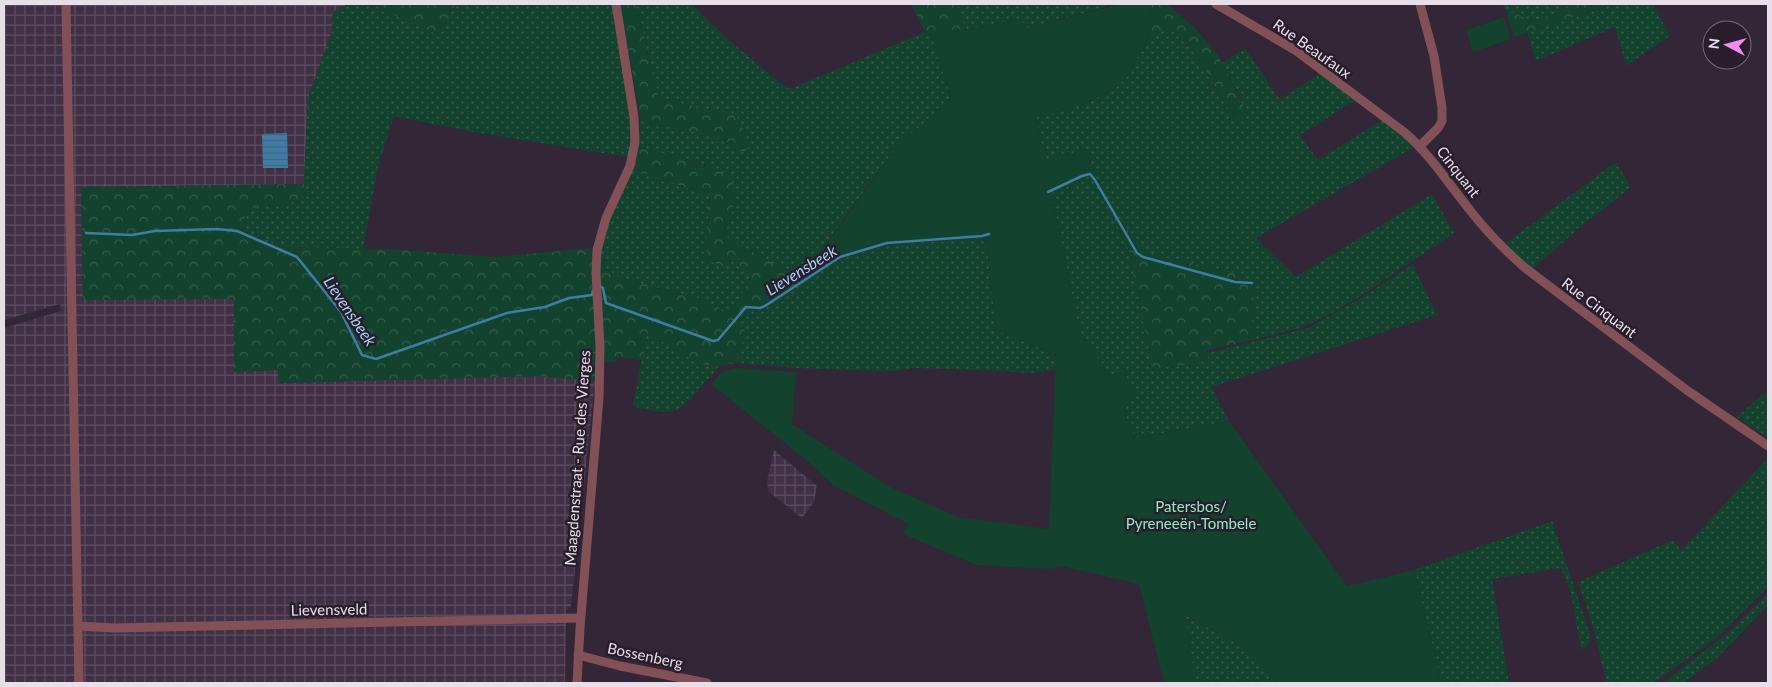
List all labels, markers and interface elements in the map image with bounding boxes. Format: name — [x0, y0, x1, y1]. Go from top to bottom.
street label: Rue Beaufaux — [1270, 15, 1355, 82]
north arrow — [1702, 20, 1752, 70]
text: N — [1705, 37, 1723, 50]
street label: Cinquant — [1433, 142, 1485, 201]
water label: Lievensbeek — [762, 240, 840, 299]
water label: Lievensbeek — [320, 272, 381, 350]
street label: Rue Cinquant — [1559, 273, 1641, 342]
street label: Maagdenstraat - Rue des Vierges — [560, 350, 594, 566]
park label: Patersbos/ Pyreneeën-Tombele — [1126, 497, 1256, 532]
street label: Lievensveld — [291, 599, 367, 619]
street label: Bossenberg — [606, 638, 685, 672]

